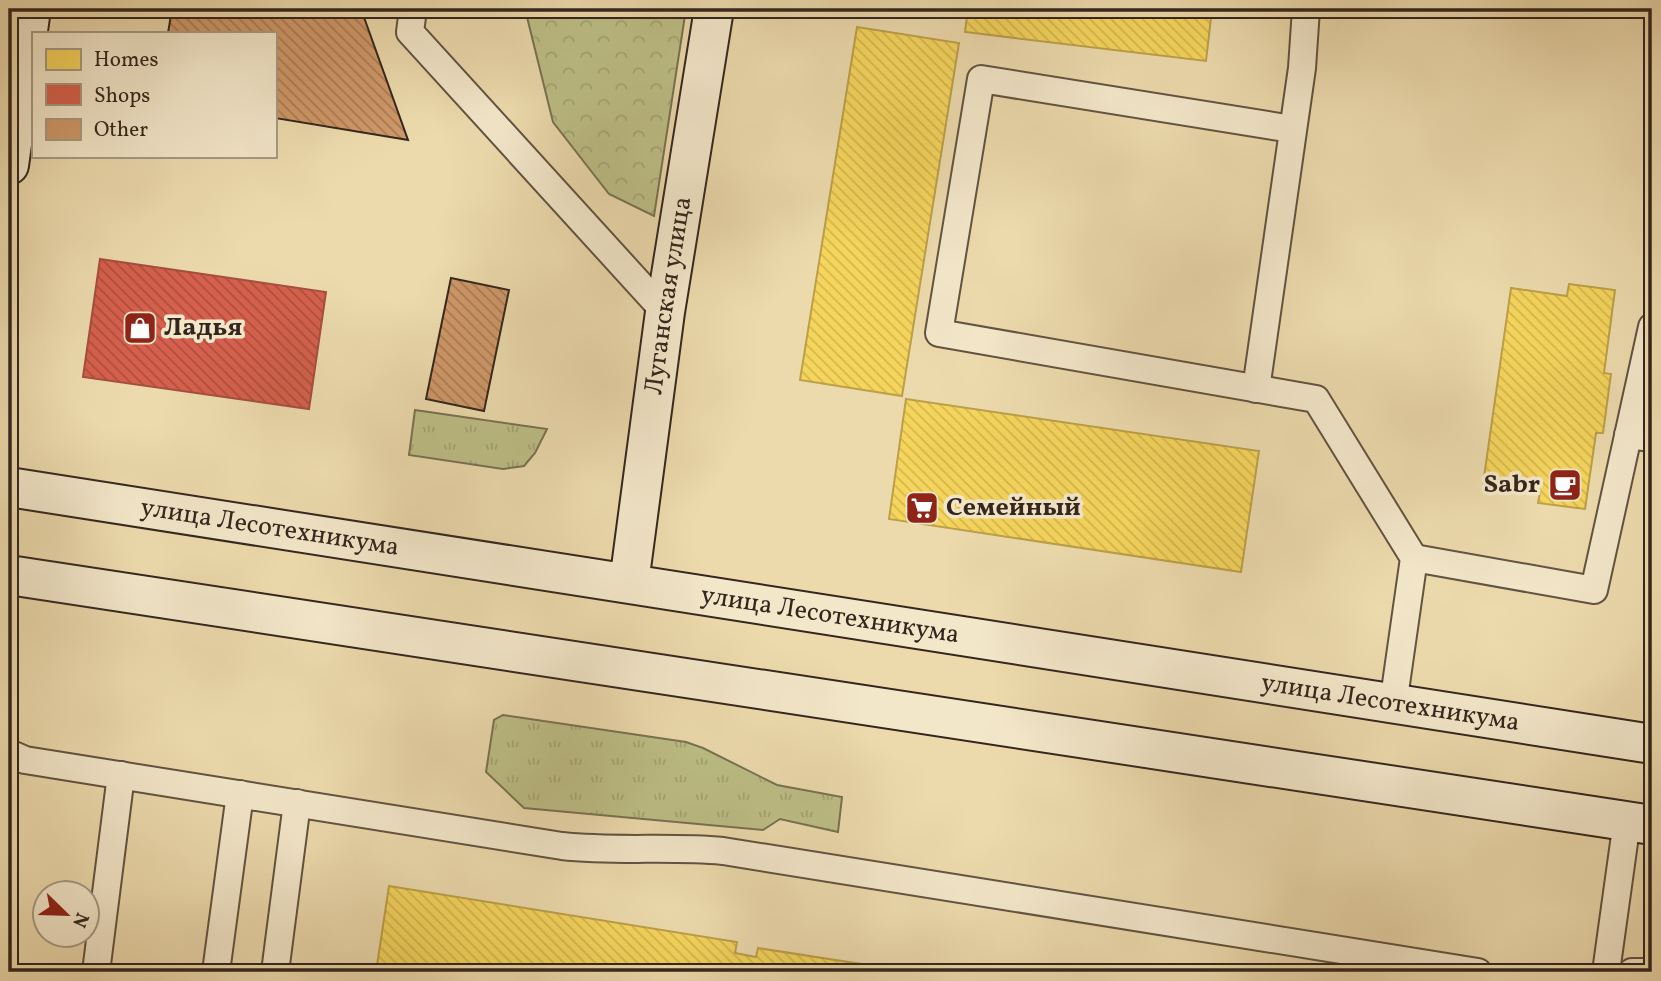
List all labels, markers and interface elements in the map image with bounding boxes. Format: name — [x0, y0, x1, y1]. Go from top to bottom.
legend — [32, 32, 276, 158]
text: Homes — [94, 46, 159, 75]
text: Shops — [94, 82, 150, 111]
text: Other — [94, 116, 148, 145]
street label: Луганская улица — [636, 194, 701, 397]
shop icon: Ладья — [121, 309, 159, 347]
place label: Ладья — [164, 310, 242, 346]
cafe icon: Sabr — [1546, 466, 1584, 504]
place label: Sabr — [1483, 467, 1540, 503]
supermarket icon: Семейный — [903, 489, 941, 527]
street label: улица Лесотехникума — [138, 490, 402, 566]
place label: Семейный — [946, 490, 1081, 526]
street label: улица Лесотехникума — [698, 577, 962, 653]
street label: улица Лесотехникума — [1258, 665, 1522, 741]
north arrow — [32, 880, 102, 950]
text: N — [65, 908, 94, 931]

